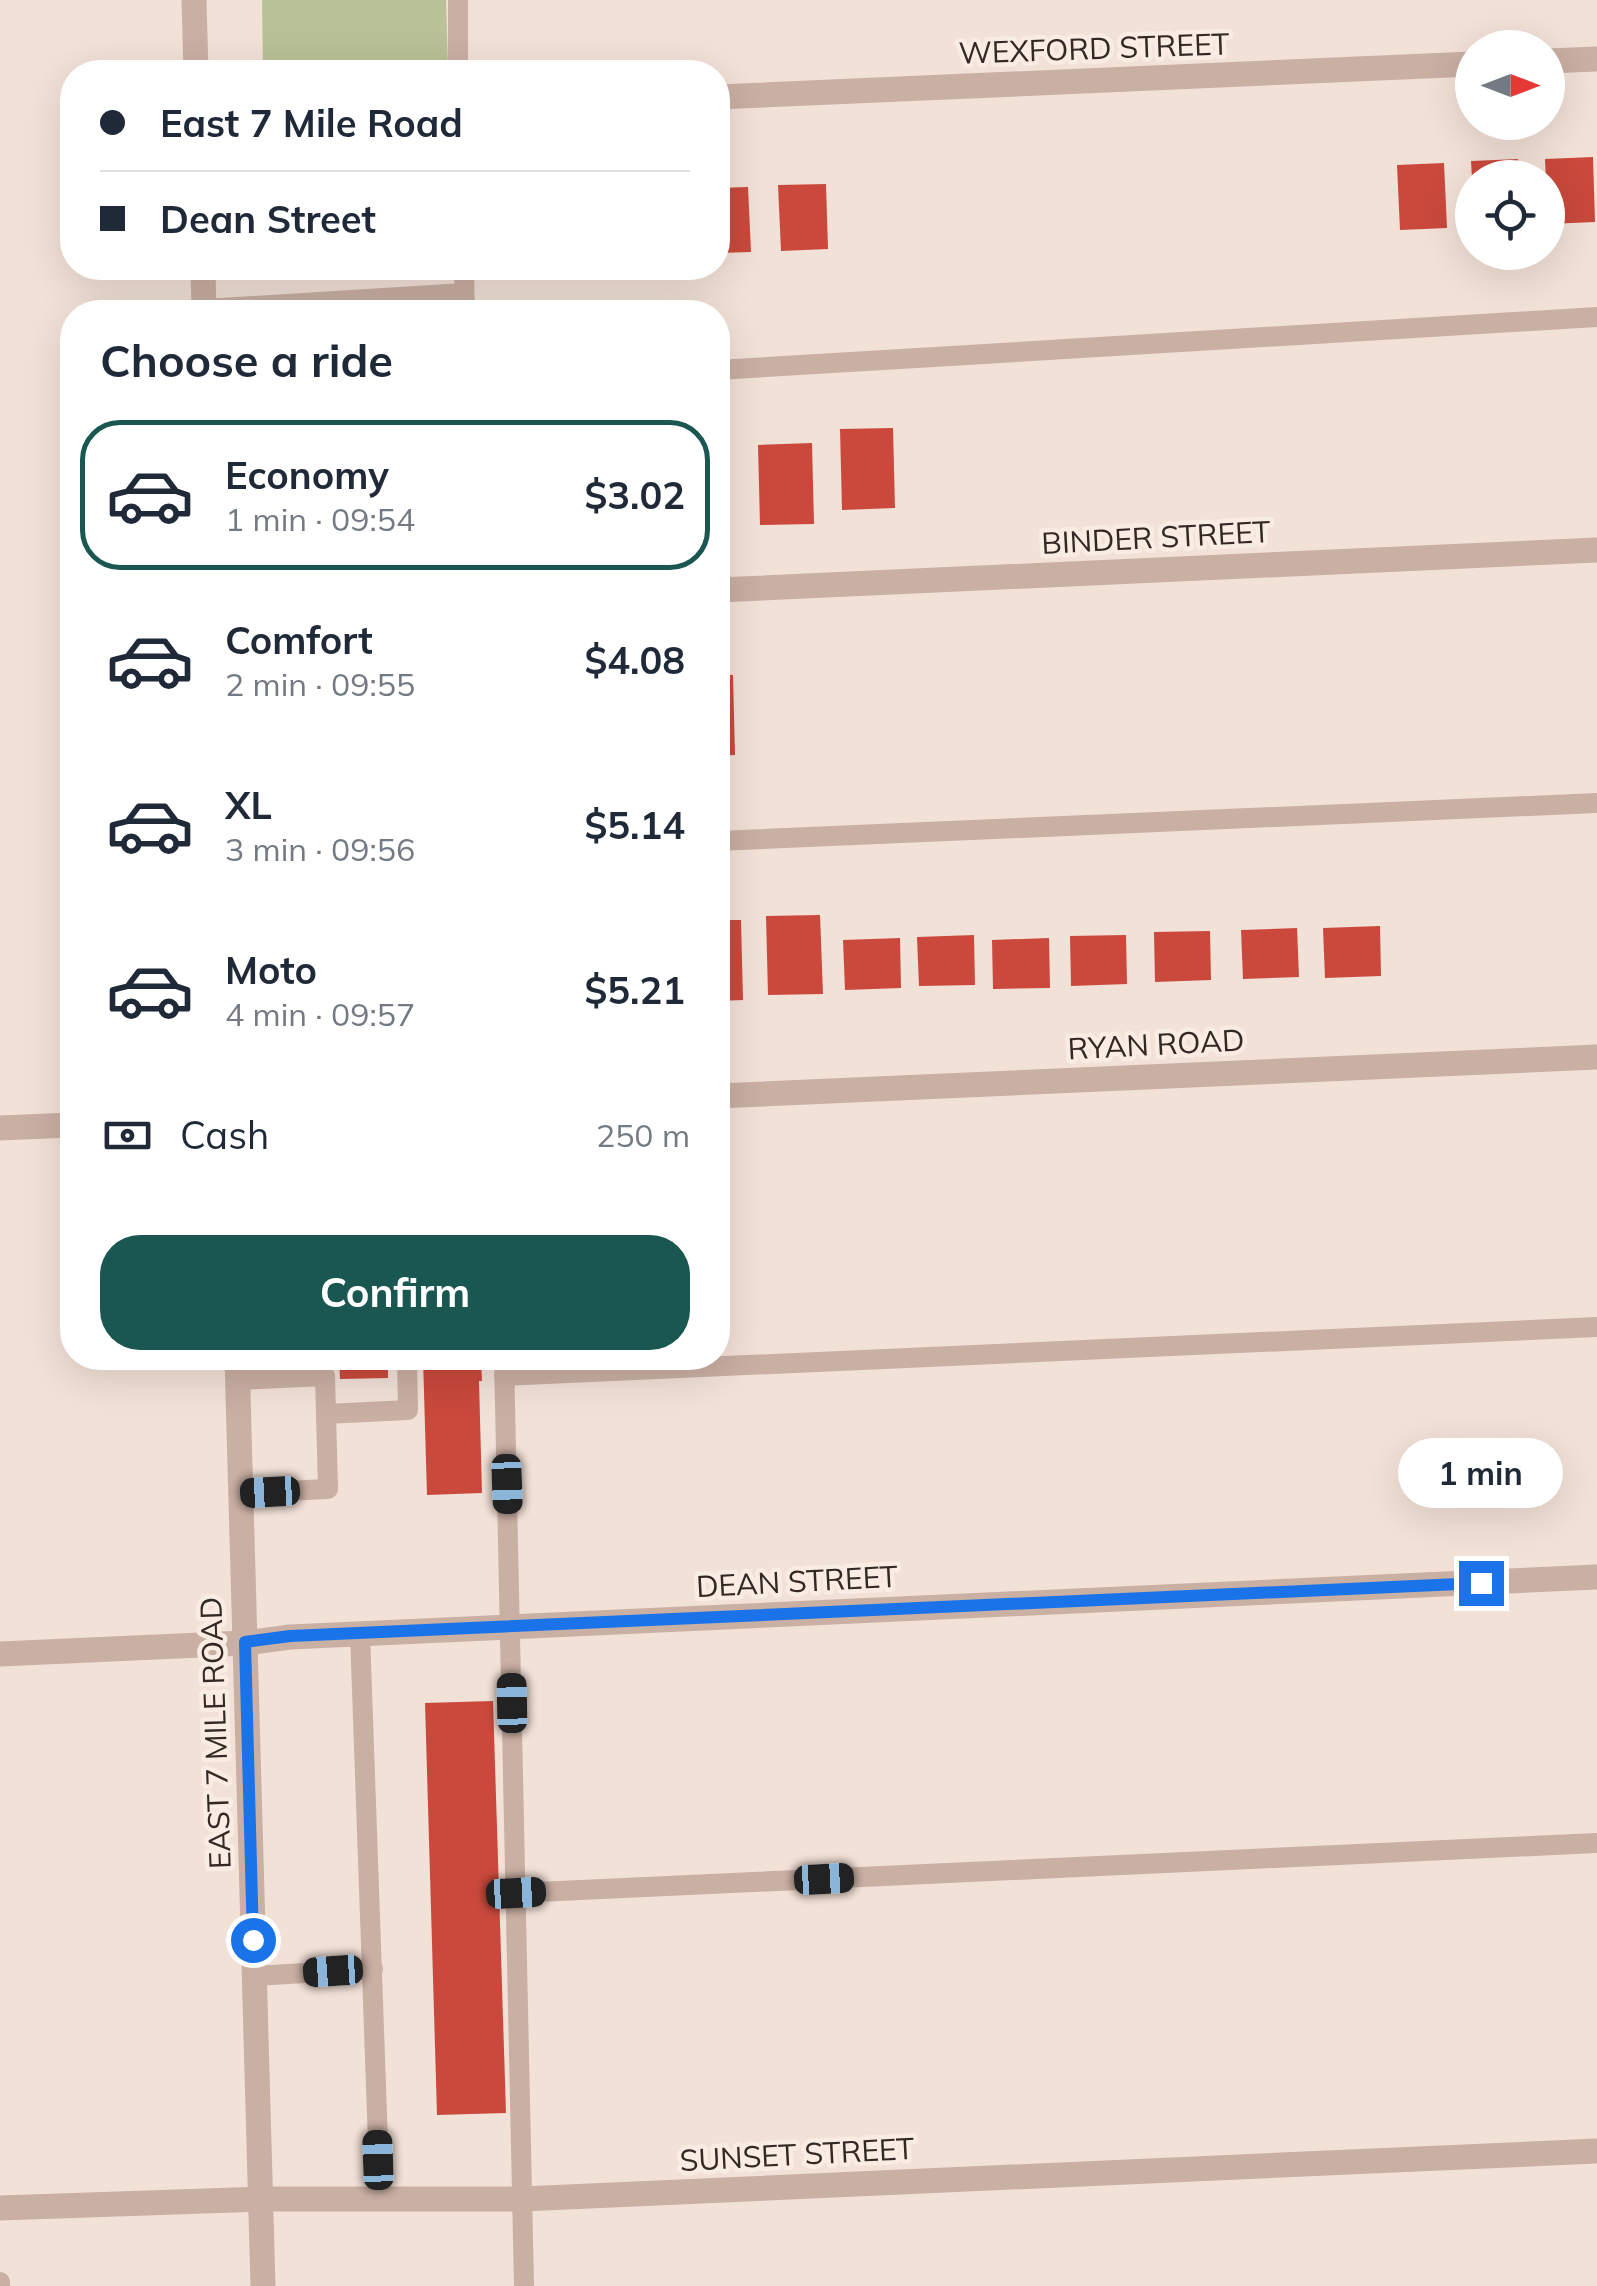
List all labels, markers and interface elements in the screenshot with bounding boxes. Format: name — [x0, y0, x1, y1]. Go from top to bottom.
street label: WEXFORD STREET — [958, 24, 1230, 72]
north arrow — [1455, 30, 1565, 140]
map controls — [1455, 30, 1565, 270]
text: East 7 Mile Road — [160, 99, 463, 147]
button: locate — [1455, 160, 1565, 270]
text: Dean Street — [160, 195, 376, 243]
text: Choose a ride — [100, 332, 393, 388]
icon: car — [105, 450, 195, 540]
text: Economy — [225, 451, 389, 499]
text: $3.02 — [584, 471, 685, 519]
text: 1 min · 09:54 — [225, 499, 415, 539]
street label: BINDER STREET — [1040, 512, 1272, 562]
icon: car — [105, 615, 195, 705]
text: Comfort — [225, 616, 373, 664]
text: $4.08 — [584, 636, 685, 684]
text: 2 min · 09:55 — [225, 664, 415, 704]
icon: car — [105, 780, 195, 870]
text: XL — [225, 781, 272, 829]
text: $5.14 — [584, 801, 685, 849]
text: 3 min · 09:56 — [225, 829, 415, 869]
icon: car — [105, 945, 195, 1035]
text: Moto — [225, 946, 317, 994]
text: $5.21 — [584, 966, 685, 1014]
text: 4 min · 09:57 — [225, 994, 415, 1034]
street label: RYAN ROAD — [1067, 1020, 1245, 1068]
icon: cash — [100, 1108, 155, 1163]
text: Cash — [180, 1111, 269, 1159]
text: 250 m — [596, 1115, 690, 1155]
button: Confirm — [100, 1235, 690, 1350]
callout: 1 min — [1398, 1438, 1564, 1508]
car — [491, 1453, 523, 1515]
text: 1 min — [1438, 1453, 1523, 1493]
car — [239, 1475, 301, 1509]
street label: DEAN STREET — [695, 1557, 899, 1605]
route end — [1459, 1561, 1504, 1606]
street label: EAST 7 MILE ROAD — [191, 1596, 239, 1870]
car — [496, 1673, 528, 1733]
car — [793, 1862, 855, 1896]
car — [485, 1876, 547, 1910]
route start — [231, 1918, 276, 1963]
car — [302, 1954, 364, 1988]
car — [362, 2129, 394, 2191]
street label: SUNSET STREET — [679, 2129, 915, 2179]

